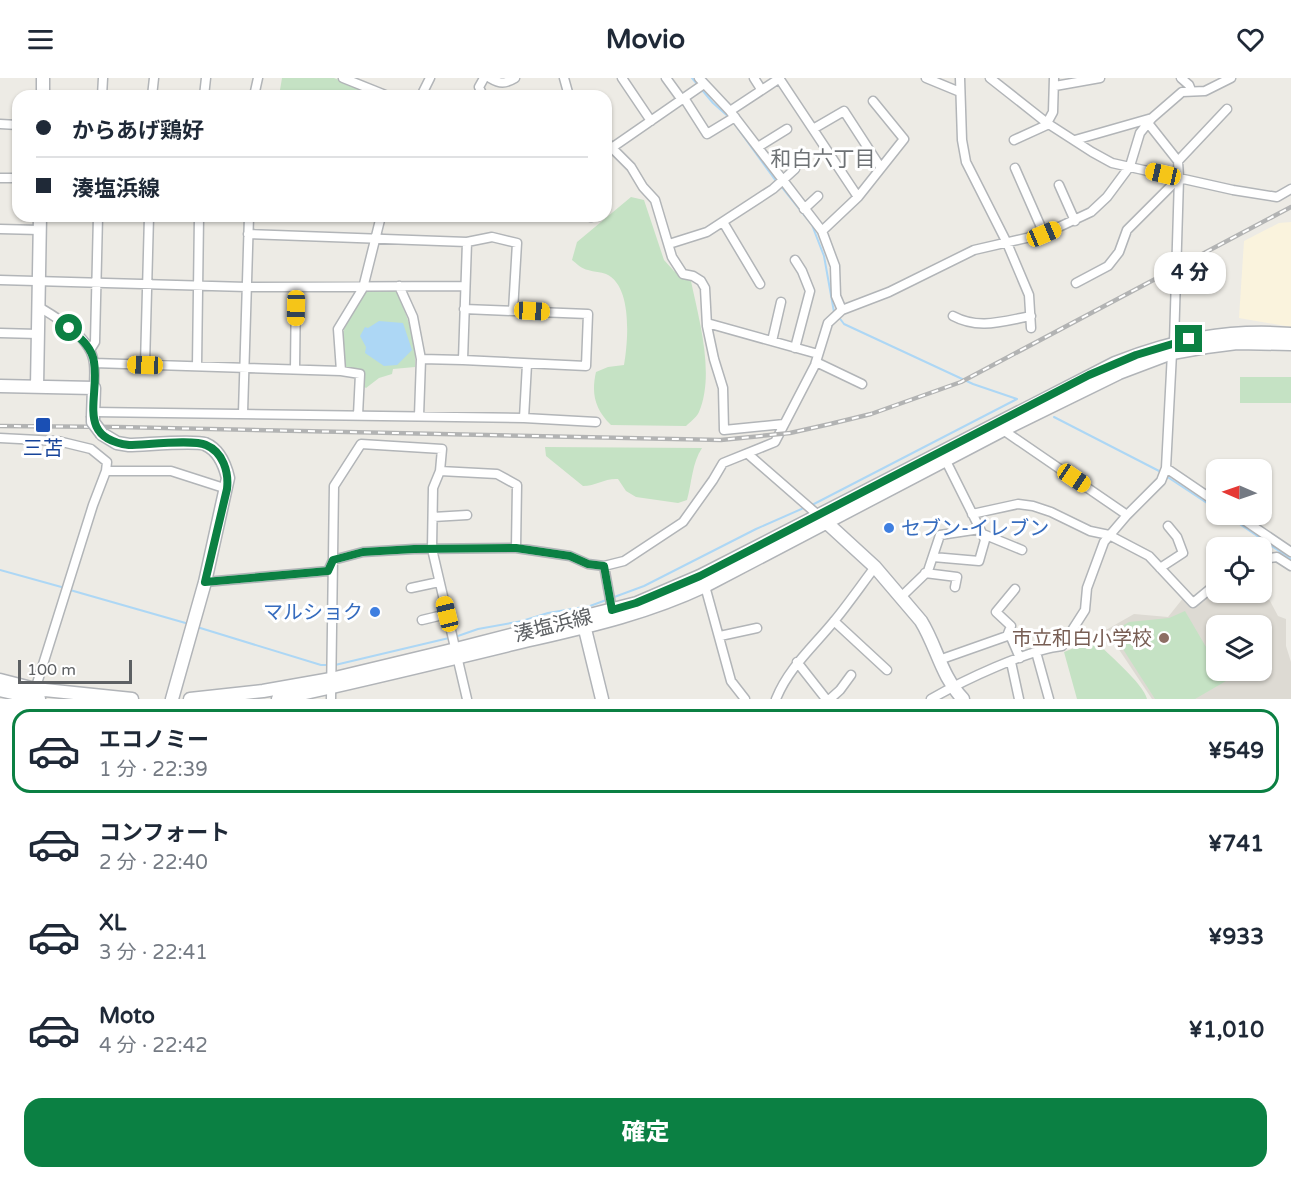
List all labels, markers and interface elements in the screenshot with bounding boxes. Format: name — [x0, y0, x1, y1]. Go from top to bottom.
icon: menu — [24, 23, 57, 56]
text: Movio — [606, 23, 685, 56]
icon: heart — [1234, 23, 1267, 56]
text: からあげ鶏好 — [72, 118, 204, 144]
district label: 和白六丁目 — [771, 147, 876, 172]
car — [1143, 161, 1183, 187]
text: 湊塩浜線 — [72, 176, 160, 202]
car — [1024, 219, 1064, 249]
callout: 4 分 — [1153, 252, 1225, 294]
text: 4 分 — [1171, 261, 1209, 285]
car — [287, 290, 305, 326]
car — [514, 301, 550, 321]
route start — [55, 314, 82, 341]
route end — [1175, 325, 1202, 352]
car — [127, 355, 163, 375]
marker: 三苫 — [34, 416, 52, 434]
place label: 三苫 — [23, 437, 63, 461]
north arrow — [1206, 459, 1272, 525]
map controls — [1206, 459, 1272, 681]
car — [1054, 460, 1094, 496]
place label: セブン-イレブン — [901, 517, 1049, 541]
marker: セブン-イレブン — [882, 521, 896, 535]
button: locate — [1206, 537, 1272, 603]
car — [434, 594, 460, 634]
place label: マルショク — [263, 601, 363, 625]
marker: マルショク — [368, 605, 382, 619]
street label: 湊塩浜線 — [512, 605, 595, 647]
button: layers — [1206, 615, 1272, 681]
place label: 市立和白小学校 — [1012, 627, 1152, 651]
marker: 市立和白小学校 — [1157, 631, 1171, 645]
scale bar — [18, 657, 132, 684]
text: 100 m — [27, 660, 76, 680]
icon: car — [27, 724, 81, 778]
text: エコノミー — [99, 727, 209, 753]
text: ¥549 — [1208, 738, 1264, 764]
text: 1 分 · 22:39 — [99, 758, 208, 782]
icon: car — [27, 817, 81, 871]
text: コンフォート — [99, 820, 230, 846]
text: ¥741 — [1208, 831, 1264, 857]
text: 2 分 · 22:40 — [99, 851, 208, 875]
icon: car — [27, 910, 81, 964]
text: XL — [99, 910, 126, 936]
text: ¥933 — [1208, 924, 1264, 950]
text: 3 分 · 22:41 — [99, 941, 208, 965]
icon: car — [27, 1003, 81, 1057]
text: Moto — [99, 1003, 155, 1029]
text: ¥1,010 — [1189, 1017, 1264, 1043]
text: 4 分 · 22:42 — [99, 1034, 208, 1058]
button: 確定 — [24, 1098, 1267, 1167]

